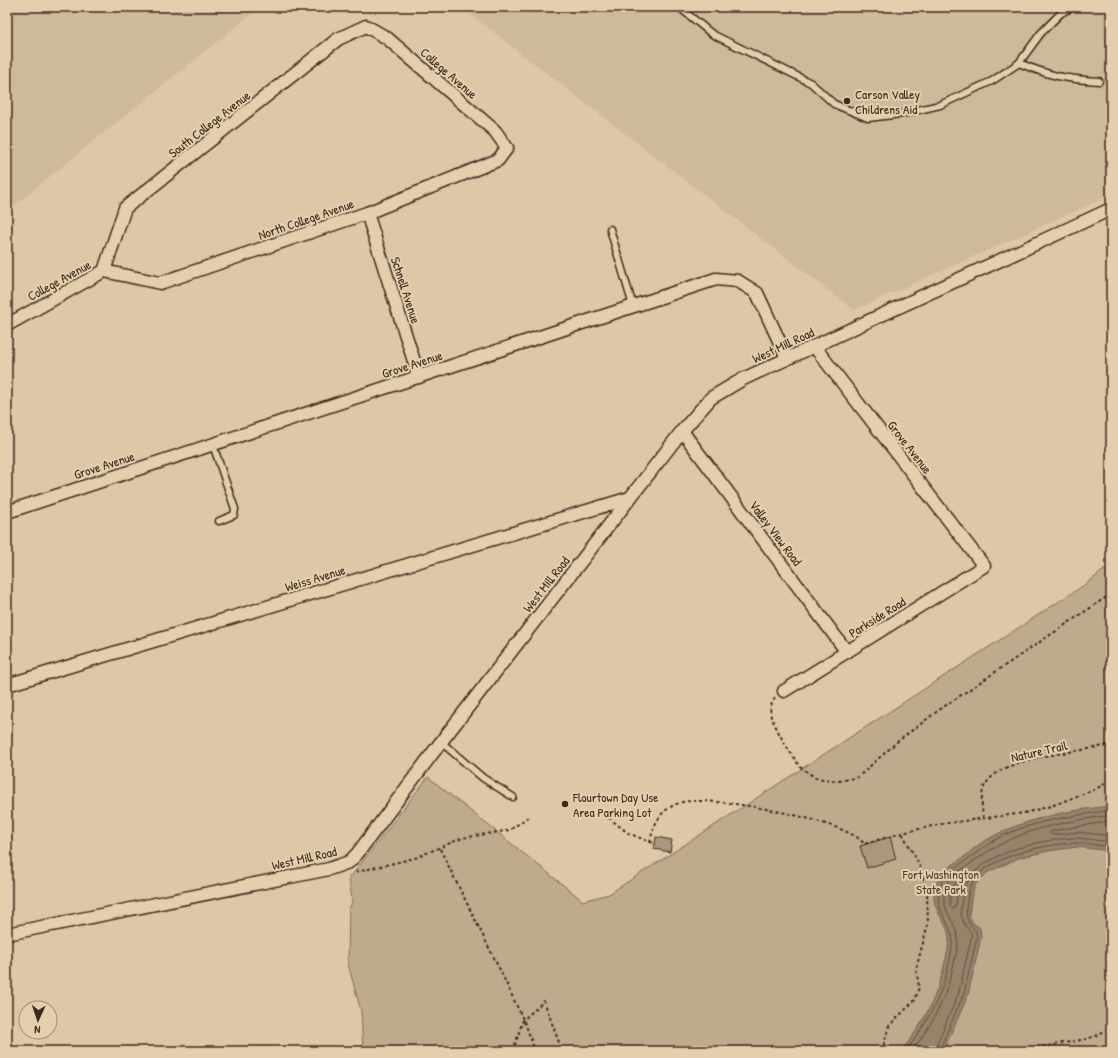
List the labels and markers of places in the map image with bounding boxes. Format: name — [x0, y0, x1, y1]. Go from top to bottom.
place label: Carson Valley Childrens Aid — [855, 85, 921, 118]
marker: Carson Valley Childrens Aid — [842, 96, 852, 106]
place label: Flourtown Day Use Area Parking Lot — [572, 788, 658, 821]
marker: Flourtown Day Use Area Parking Lot — [560, 799, 570, 809]

